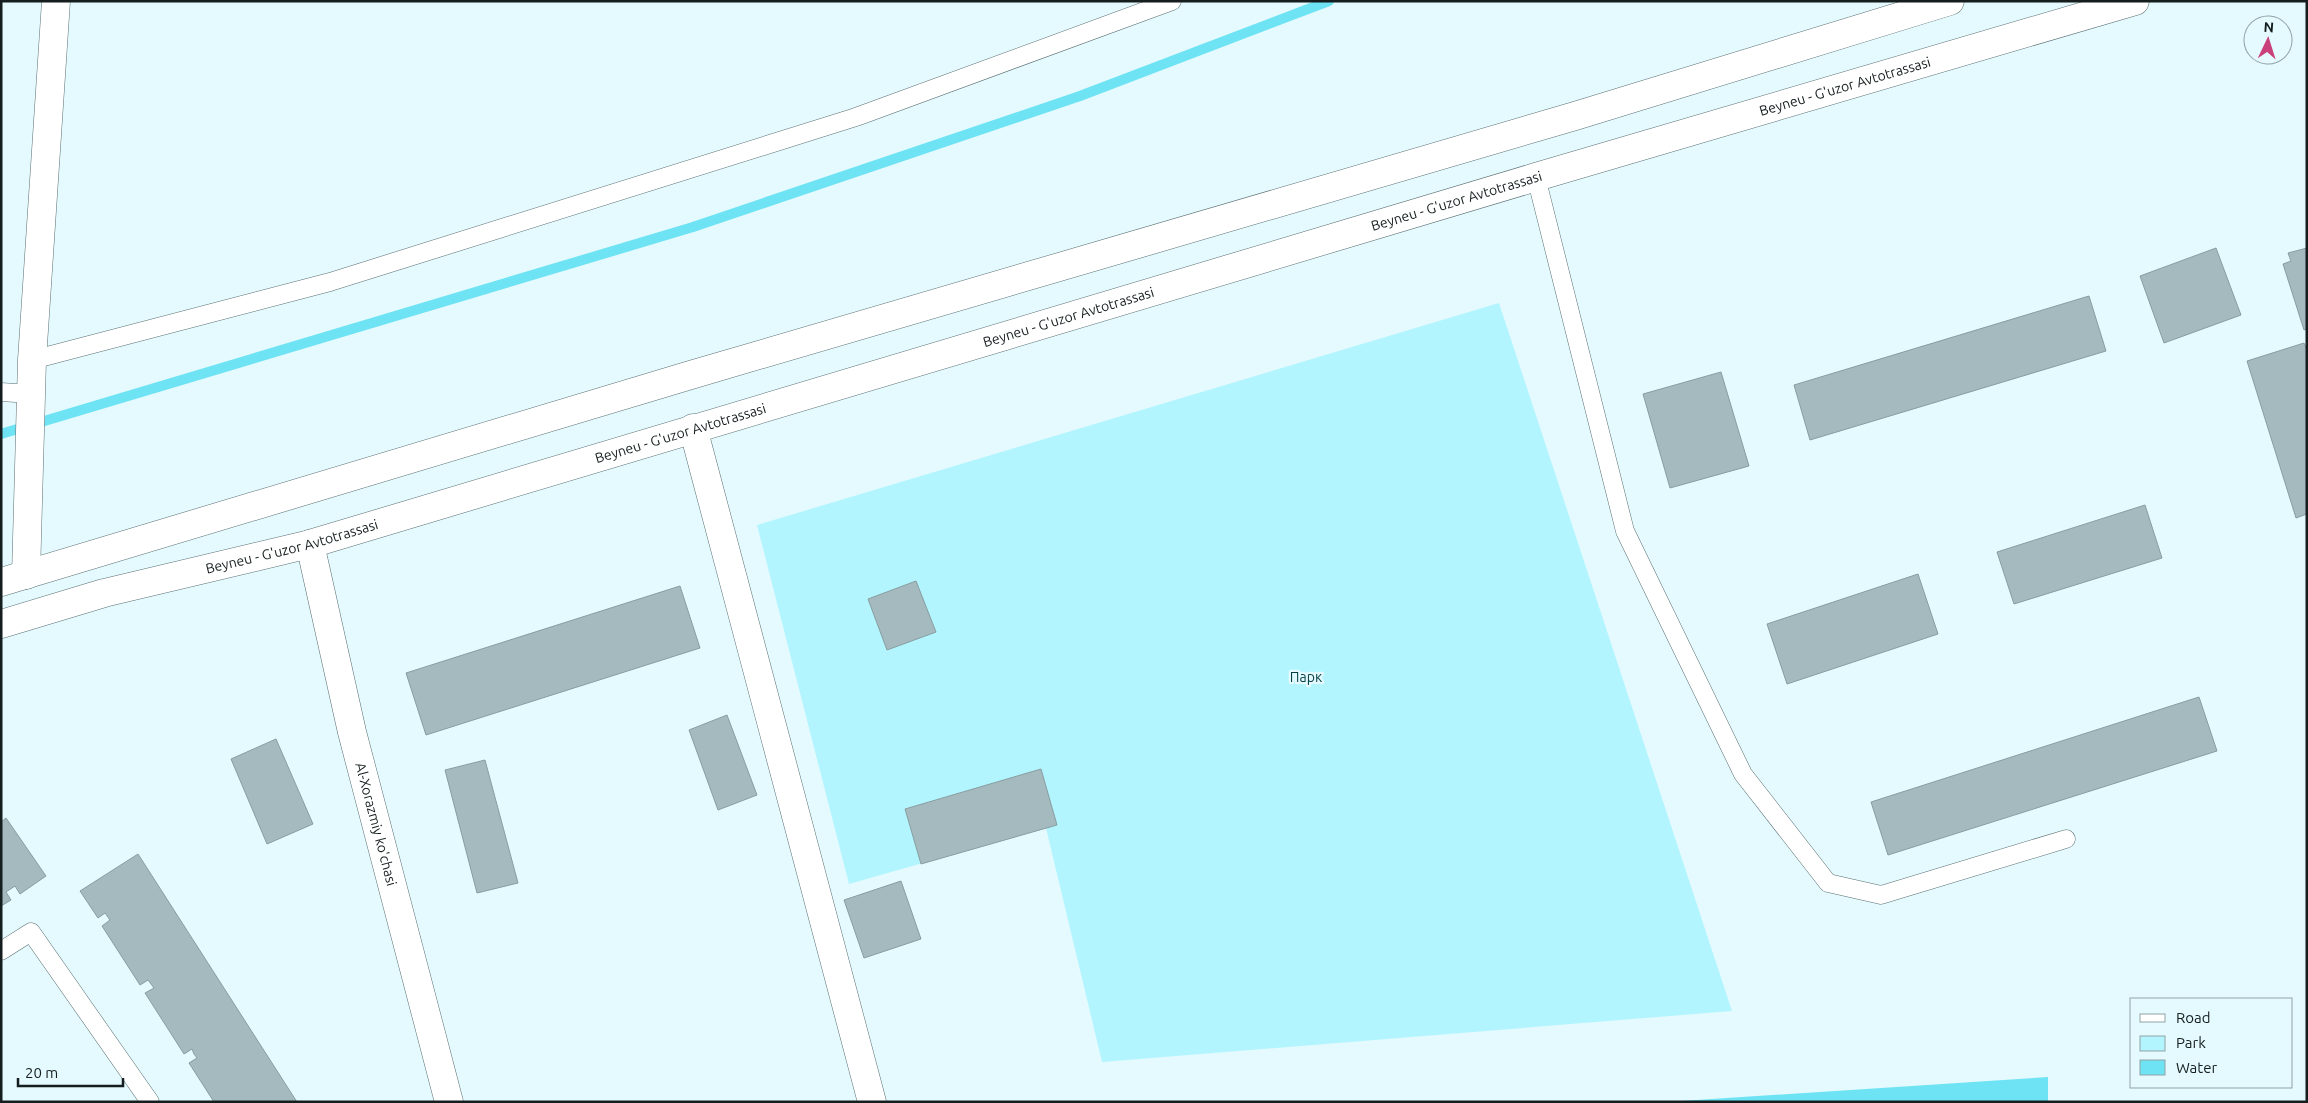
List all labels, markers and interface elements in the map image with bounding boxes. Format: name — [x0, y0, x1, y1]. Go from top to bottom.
north arrow — [2243, 15, 2293, 65]
text: N — [2263, 19, 2275, 35]
street label: Beyneu - G'uzor Avtotrassasi — [1757, 54, 1932, 119]
street label: Beyneu - G'uzor Avtotrassasi — [1369, 168, 1544, 234]
street label: Beyneu - G'uzor Avtotrassasi — [981, 284, 1156, 350]
street label: Beyneu - G'uzor Avtotrassasi — [593, 400, 768, 466]
street label: Beyneu - G'uzor Avtotrassasi — [204, 516, 380, 577]
park label: Парк — [1290, 669, 1322, 685]
street label: Al-Xorazmiy ko'chasi — [352, 761, 400, 888]
legend — [2130, 998, 2293, 1088]
text: Road — [2176, 1009, 2211, 1026]
text: Park — [2176, 1034, 2206, 1051]
scale bar — [18, 1056, 122, 1088]
text: Water — [2176, 1059, 2217, 1076]
text: 20 m — [25, 1064, 58, 1081]

